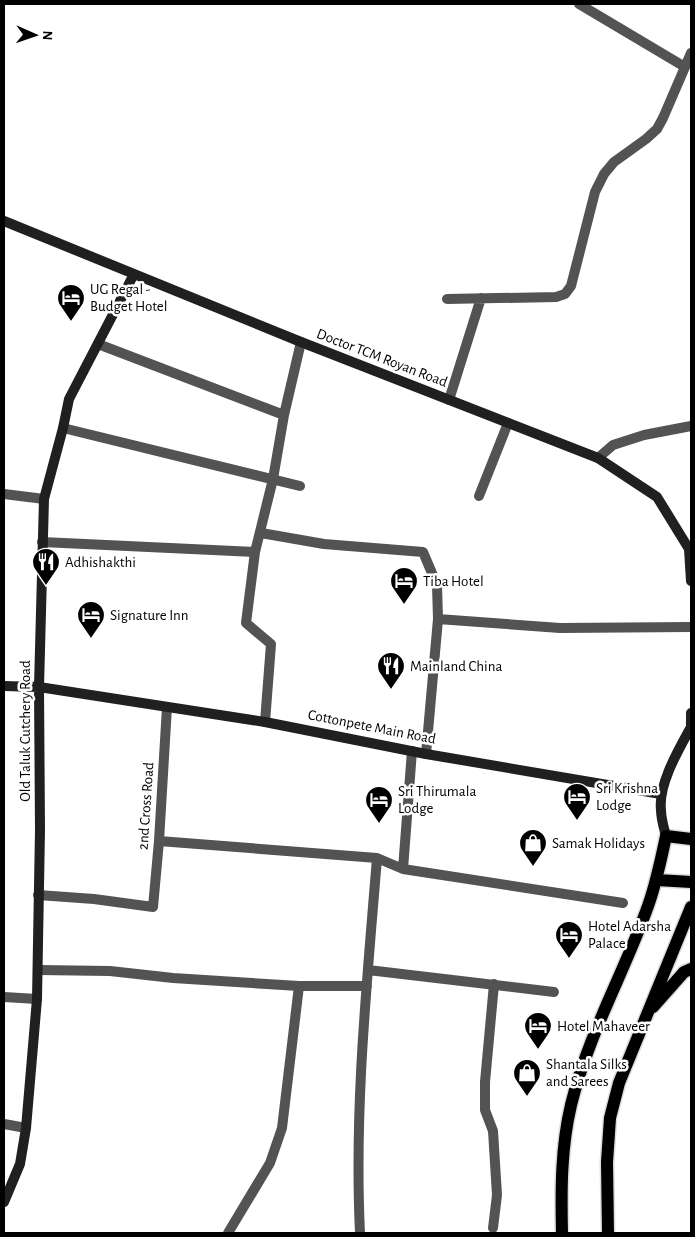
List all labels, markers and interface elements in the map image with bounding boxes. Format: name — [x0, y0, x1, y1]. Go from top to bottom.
north arrow — [10, 10, 60, 60]
text: N — [40, 30, 54, 41]
place label: UG Regal - Budget Hotel — [90, 282, 167, 314]
hotel icon: UG Regal - Budget Hotel — [56, 283, 86, 322]
street label: Doctor TCM Royan Road — [315, 326, 450, 390]
restaurant icon: Adhishakthi — [31, 547, 61, 586]
place label: Adhishakthi — [65, 555, 136, 570]
hotel icon: Tiba Hotel — [389, 566, 419, 605]
place label: Tiba Hotel — [423, 574, 484, 589]
hotel icon: Signature Inn — [76, 600, 106, 639]
place label: Signature Inn — [110, 608, 188, 623]
restaurant icon: Mainland China — [376, 651, 406, 690]
place label: Mainland China — [410, 659, 502, 674]
street label: Old Taluk Cutchery Road — [18, 660, 33, 802]
street label: Cottonpete Main Road — [307, 707, 437, 747]
street label: 2nd Cross Road — [135, 761, 157, 850]
place label: Sri Krishna Lodge — [596, 781, 658, 813]
hotel icon: Sri Krishna Lodge — [562, 782, 592, 821]
place label: Sri Thirumala Lodge — [398, 784, 476, 816]
hotel icon: Sri Thirumala Lodge — [364, 785, 394, 824]
shop icon: Samak Holidays — [518, 828, 548, 867]
place label: Samak Holidays — [552, 836, 645, 851]
place label: Hotel Adarsha Palace — [588, 919, 671, 951]
hotel icon: Hotel Adarsha Palace — [554, 920, 584, 959]
hotel icon: Hotel Mahaveer — [523, 1011, 553, 1050]
place label: Hotel Mahaveer — [557, 1019, 650, 1034]
place label: Shantala Silks and Sarees — [546, 1057, 627, 1089]
shop icon: Shantala Silks and Sarees — [512, 1058, 542, 1097]

